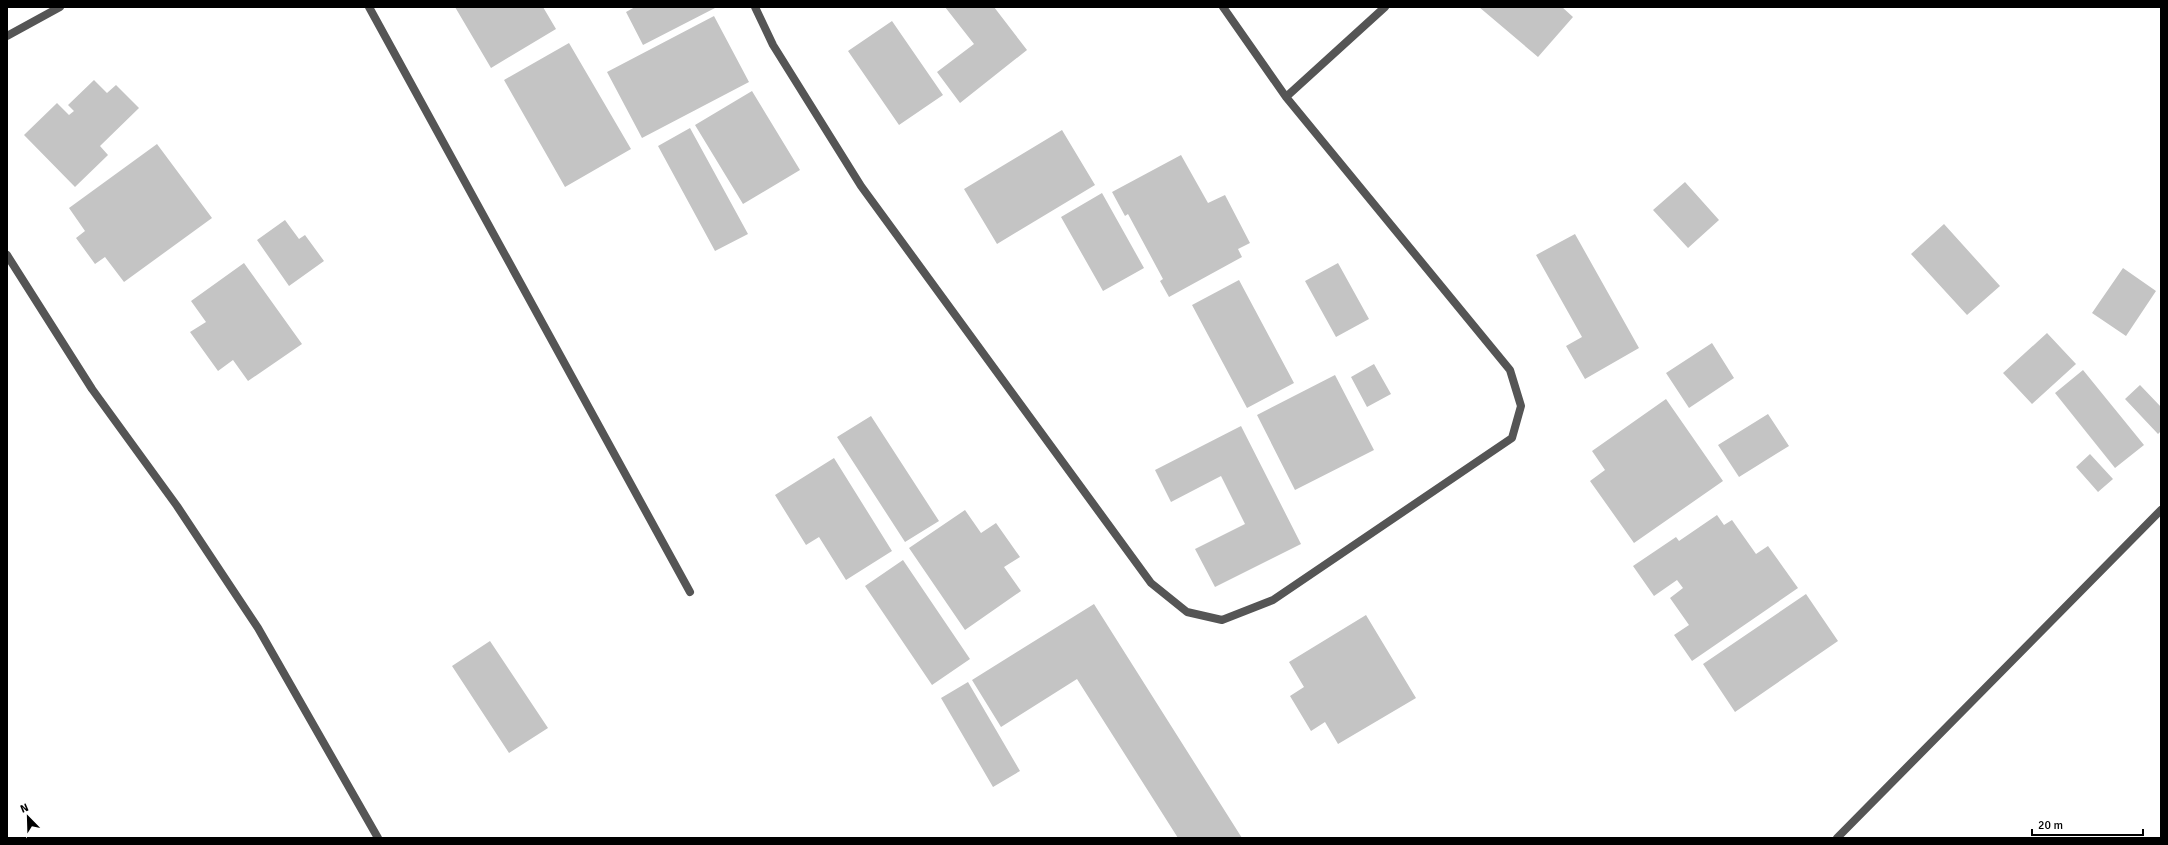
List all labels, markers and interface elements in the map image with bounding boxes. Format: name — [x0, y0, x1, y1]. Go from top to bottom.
north arrow — [8, 797, 48, 837]
text: N — [18, 801, 30, 816]
scale bar — [2032, 811, 2143, 837]
text: 20 m — [2038, 818, 2063, 833]

